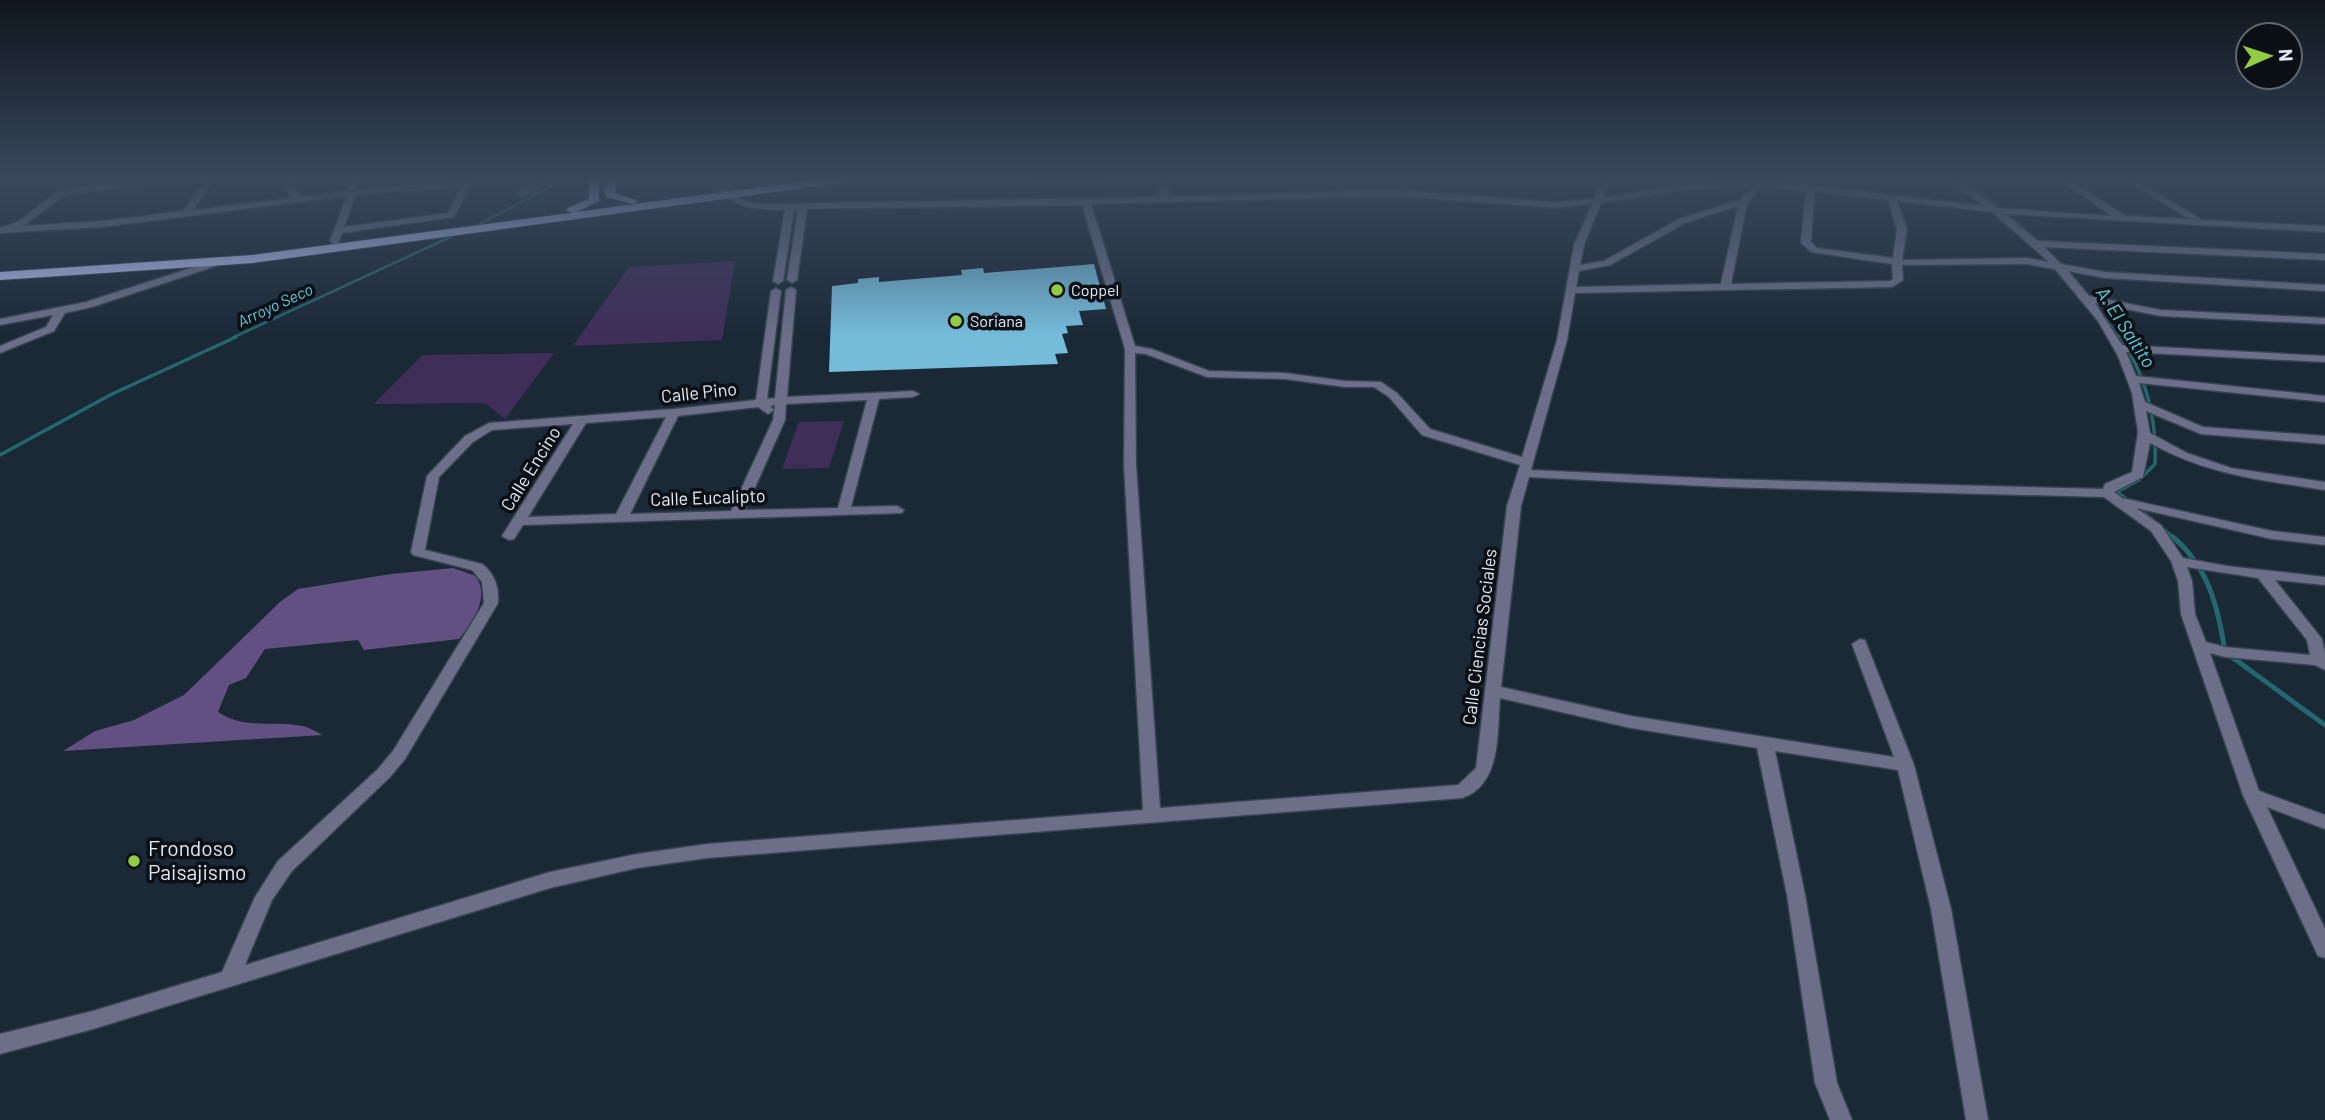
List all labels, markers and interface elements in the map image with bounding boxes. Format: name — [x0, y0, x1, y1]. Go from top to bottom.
north arrow — [2234, 21, 2304, 91]
text: N — [2275, 48, 2298, 62]
water label: Arroyo Seco — [234, 279, 316, 330]
place label: Coppel — [1071, 280, 1119, 299]
marker: Coppel — [1049, 282, 1065, 298]
water label: A. El Saltito — [2092, 282, 2161, 372]
place label: Soriana — [970, 311, 1023, 330]
marker: Soriana — [948, 313, 964, 329]
street label: Calle Pino — [660, 377, 738, 407]
street label: Calle Encino — [496, 422, 565, 515]
street label: Calle Eucalipto — [650, 484, 766, 510]
street label: Calle Ciencias Sociales — [1457, 548, 1501, 726]
place label: Frondoso Paisajismo — [148, 835, 247, 884]
marker: Frondoso Paisajismo — [126, 853, 142, 869]

